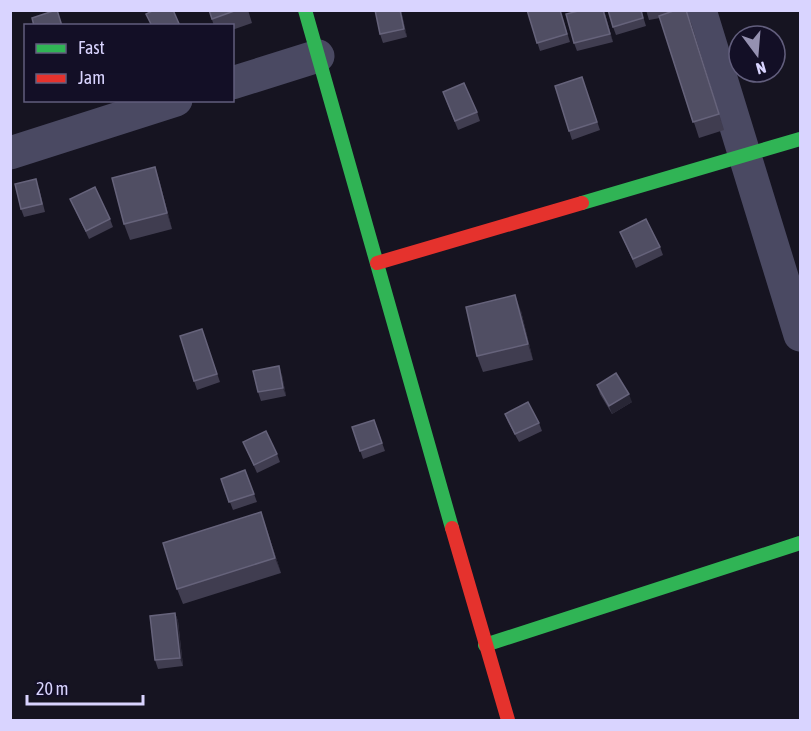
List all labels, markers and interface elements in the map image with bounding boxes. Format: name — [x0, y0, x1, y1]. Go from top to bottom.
legend — [24, 24, 234, 102]
north arrow — [727, 24, 787, 84]
text: Fast — [78, 37, 105, 58]
text: N — [754, 58, 768, 78]
text: Jam — [78, 67, 105, 88]
scale bar — [27, 668, 142, 706]
text: 20 m — [36, 678, 68, 699]

